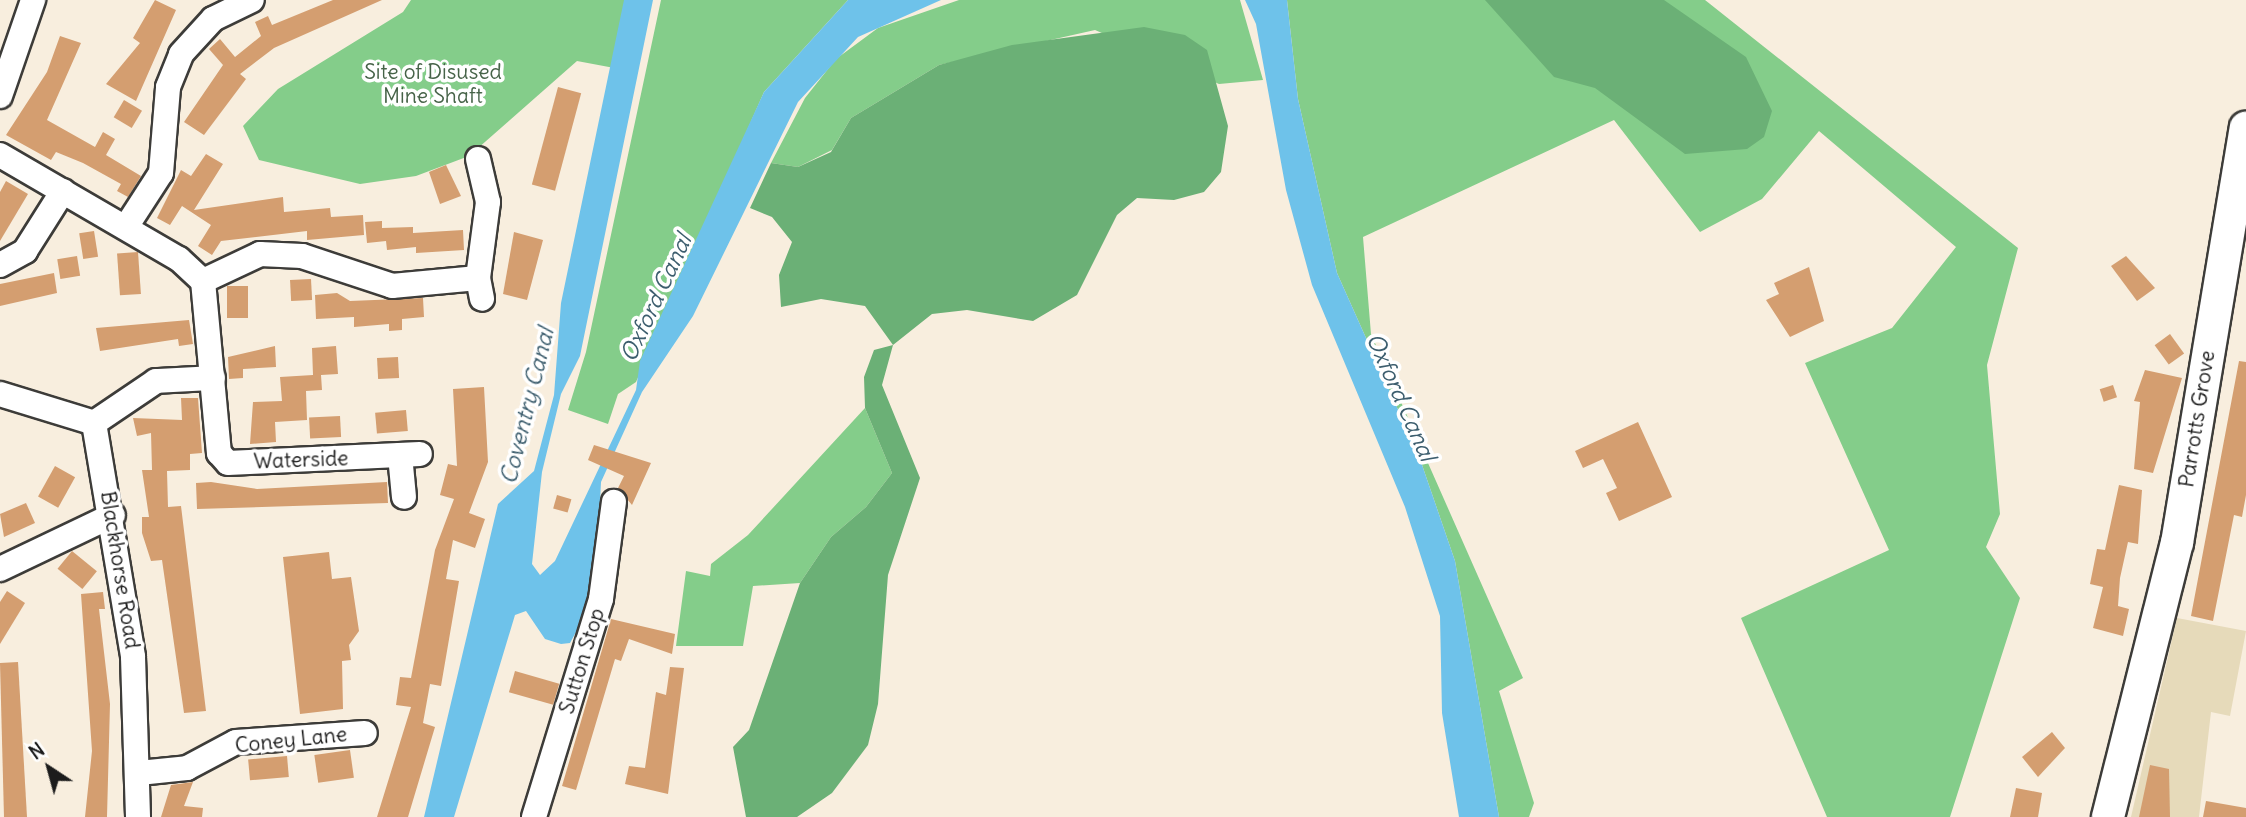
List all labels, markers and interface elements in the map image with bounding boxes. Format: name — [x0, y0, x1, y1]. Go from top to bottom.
park label: Site of Disused Mine Shaft — [364, 59, 502, 109]
water label: Oxford Canal — [615, 230, 697, 366]
water label: Coventry Canal — [494, 325, 560, 487]
water label: Oxford Canal — [1361, 329, 1441, 465]
street label: Parrotts Grove — [2174, 349, 2220, 489]
street label: Waterside — [253, 446, 349, 474]
street label: Blackhorse Road — [95, 489, 145, 651]
street label: Sutton Stop — [554, 605, 610, 717]
street label: Coney Lane — [234, 722, 348, 758]
north arrow — [14, 733, 84, 803]
text: N — [24, 737, 49, 765]

